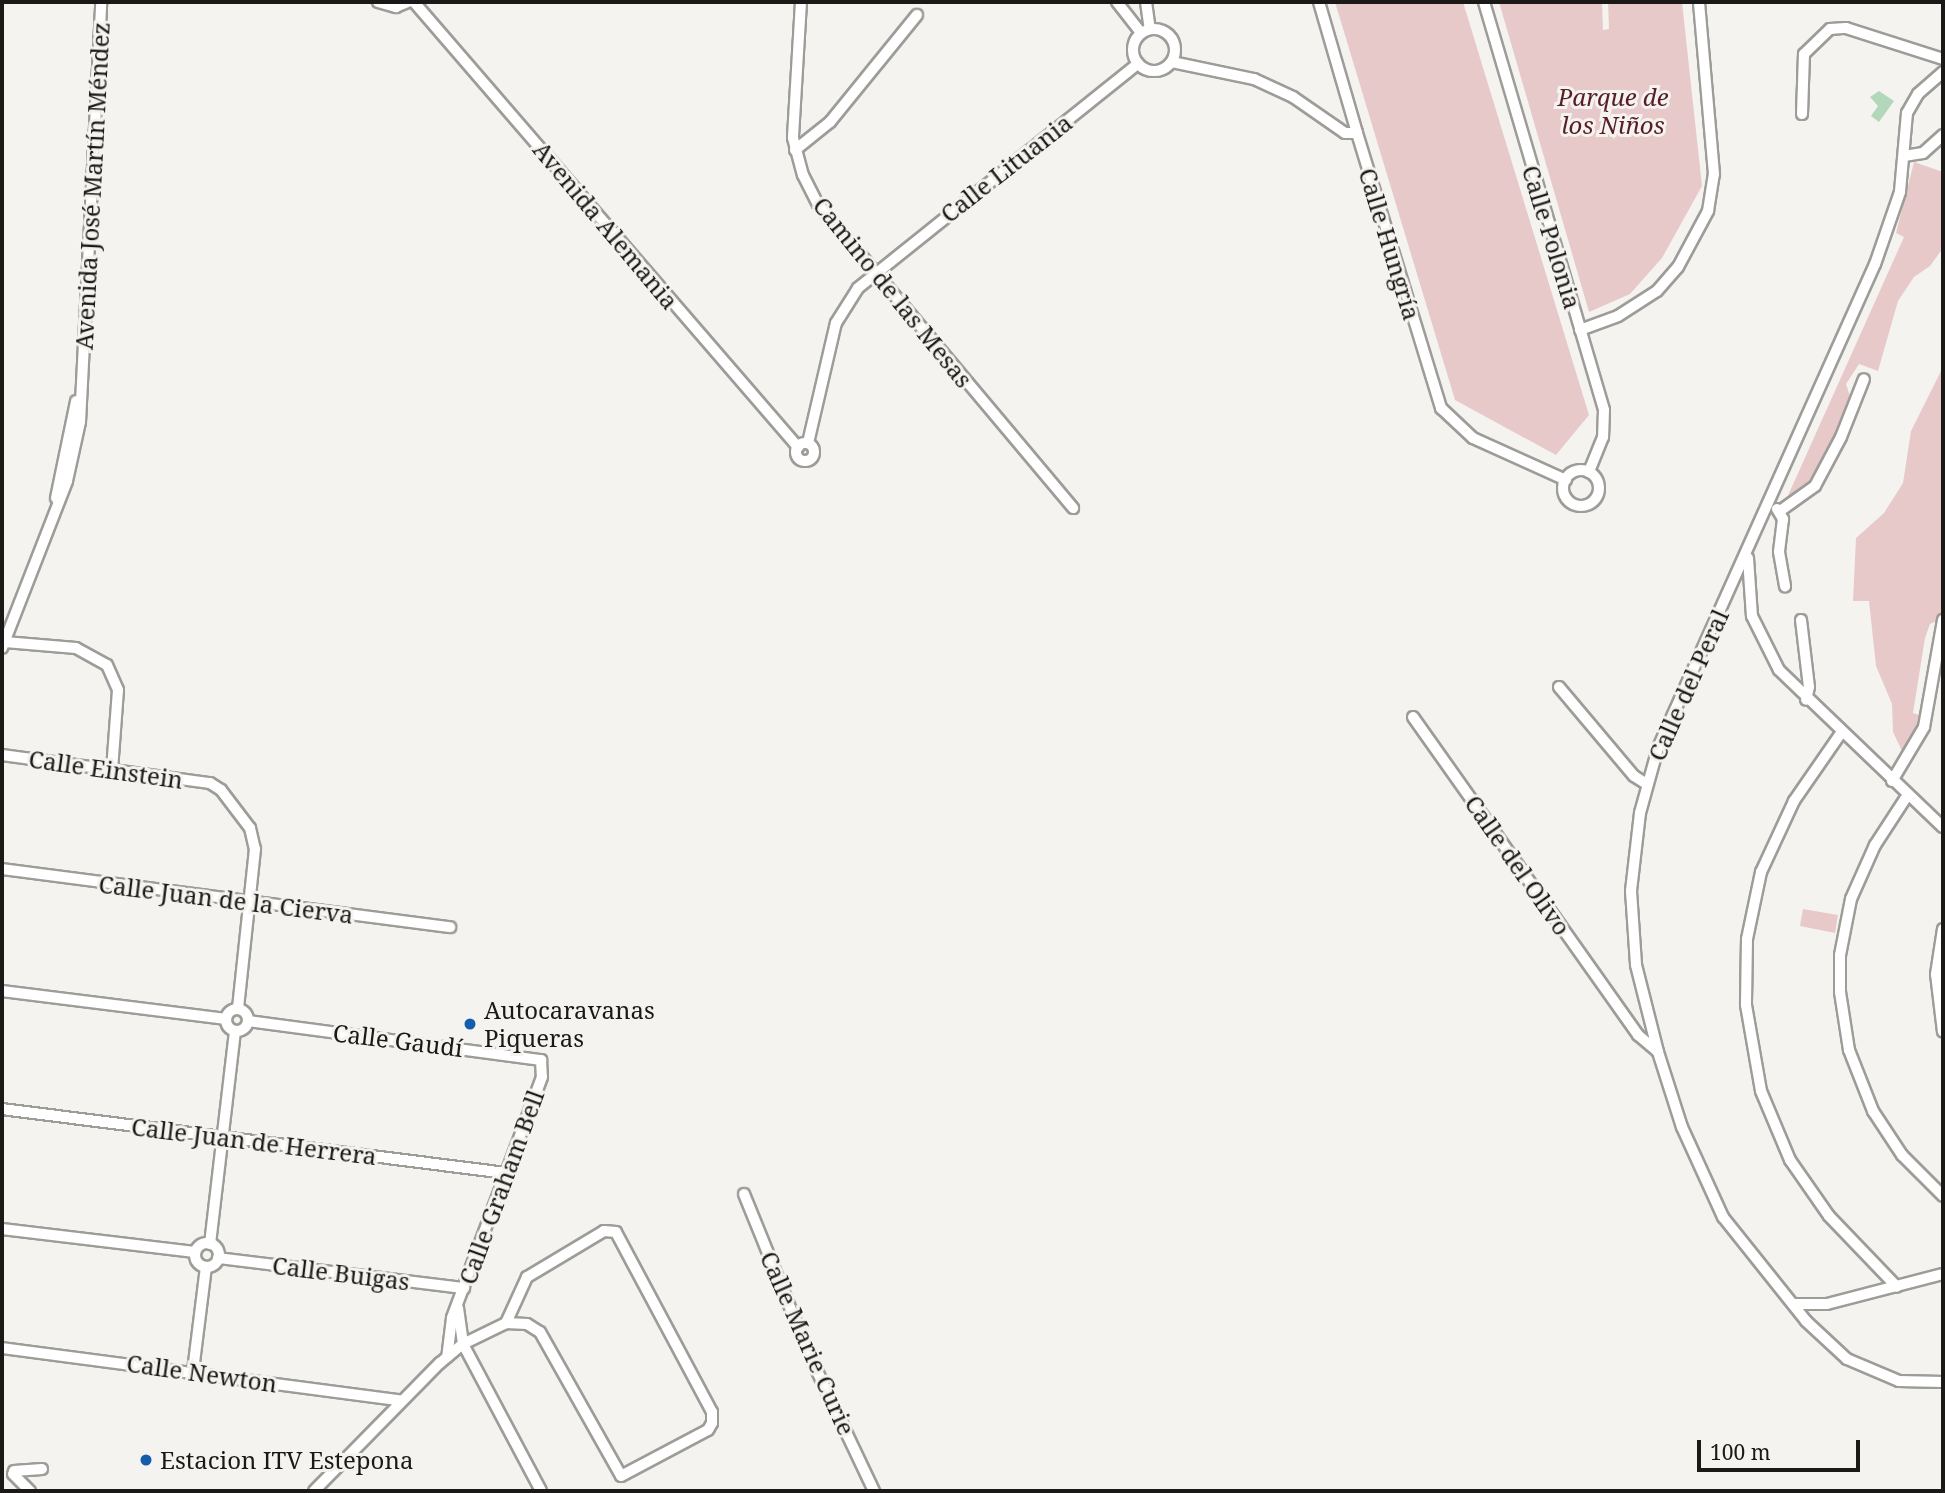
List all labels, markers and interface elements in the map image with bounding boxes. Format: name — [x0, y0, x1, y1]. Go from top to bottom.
street label: Avenida José Martín Méndez — [69, 21, 115, 351]
park label: Parque de los Niños — [1557, 83, 1669, 139]
street label: Calle Lituania — [935, 108, 1077, 228]
street label: Avenida Alemania — [527, 135, 685, 315]
street label: Calle Polonia — [1517, 162, 1587, 312]
street label: Calle Hungría — [1353, 165, 1427, 323]
street label: Camino de las Mesas — [807, 191, 979, 393]
street label: Calle del Peral — [1642, 605, 1734, 765]
street label: Calle Einstein — [27, 744, 185, 794]
street label: Calle del Olivo — [1459, 790, 1577, 940]
street label: Calle Juan de la Cierva — [97, 869, 355, 929]
place label: Autocaravanas Piqueras — [484, 996, 655, 1052]
marker: Autocaravanas Piqueras — [462, 1016, 478, 1032]
street label: Calle Gaudí — [331, 1018, 465, 1062]
street label: Calle Graham Bell — [452, 1086, 550, 1288]
street label: Calle Juan de Herrera — [130, 1112, 378, 1170]
street label: Calle Marie Curie — [755, 1247, 861, 1439]
street label: Calle Buigas — [271, 1250, 411, 1296]
street label: Calle Newton — [125, 1348, 279, 1398]
scale bar — [1700, 1426, 1863, 1470]
text: 100 m — [1710, 1438, 1771, 1466]
place label: Estacion ITV Estepona — [160, 1446, 413, 1474]
marker: Estacion ITV Estepona — [138, 1452, 154, 1468]

